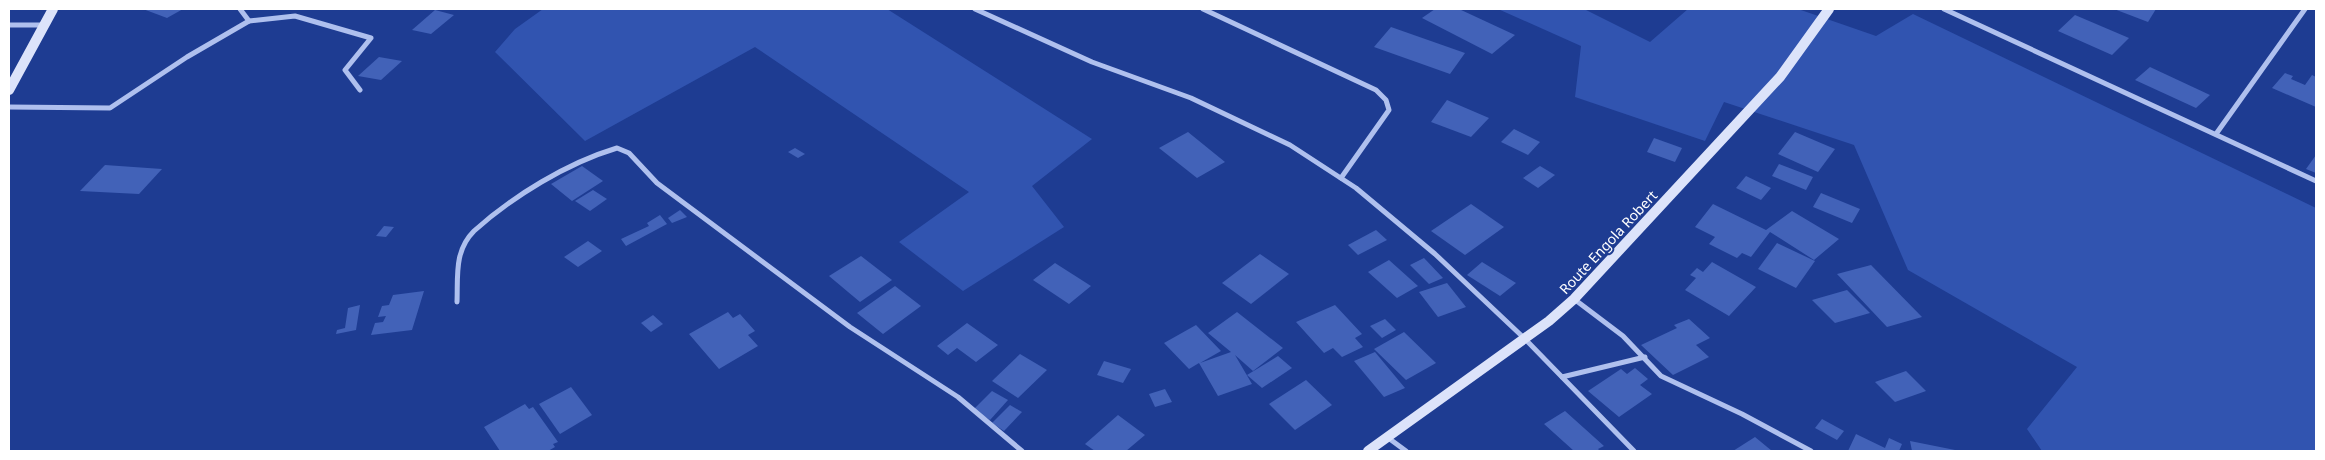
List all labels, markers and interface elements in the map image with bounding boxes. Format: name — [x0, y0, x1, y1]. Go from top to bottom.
street label: Route Engola Robert — [1555, 186, 1661, 298]

